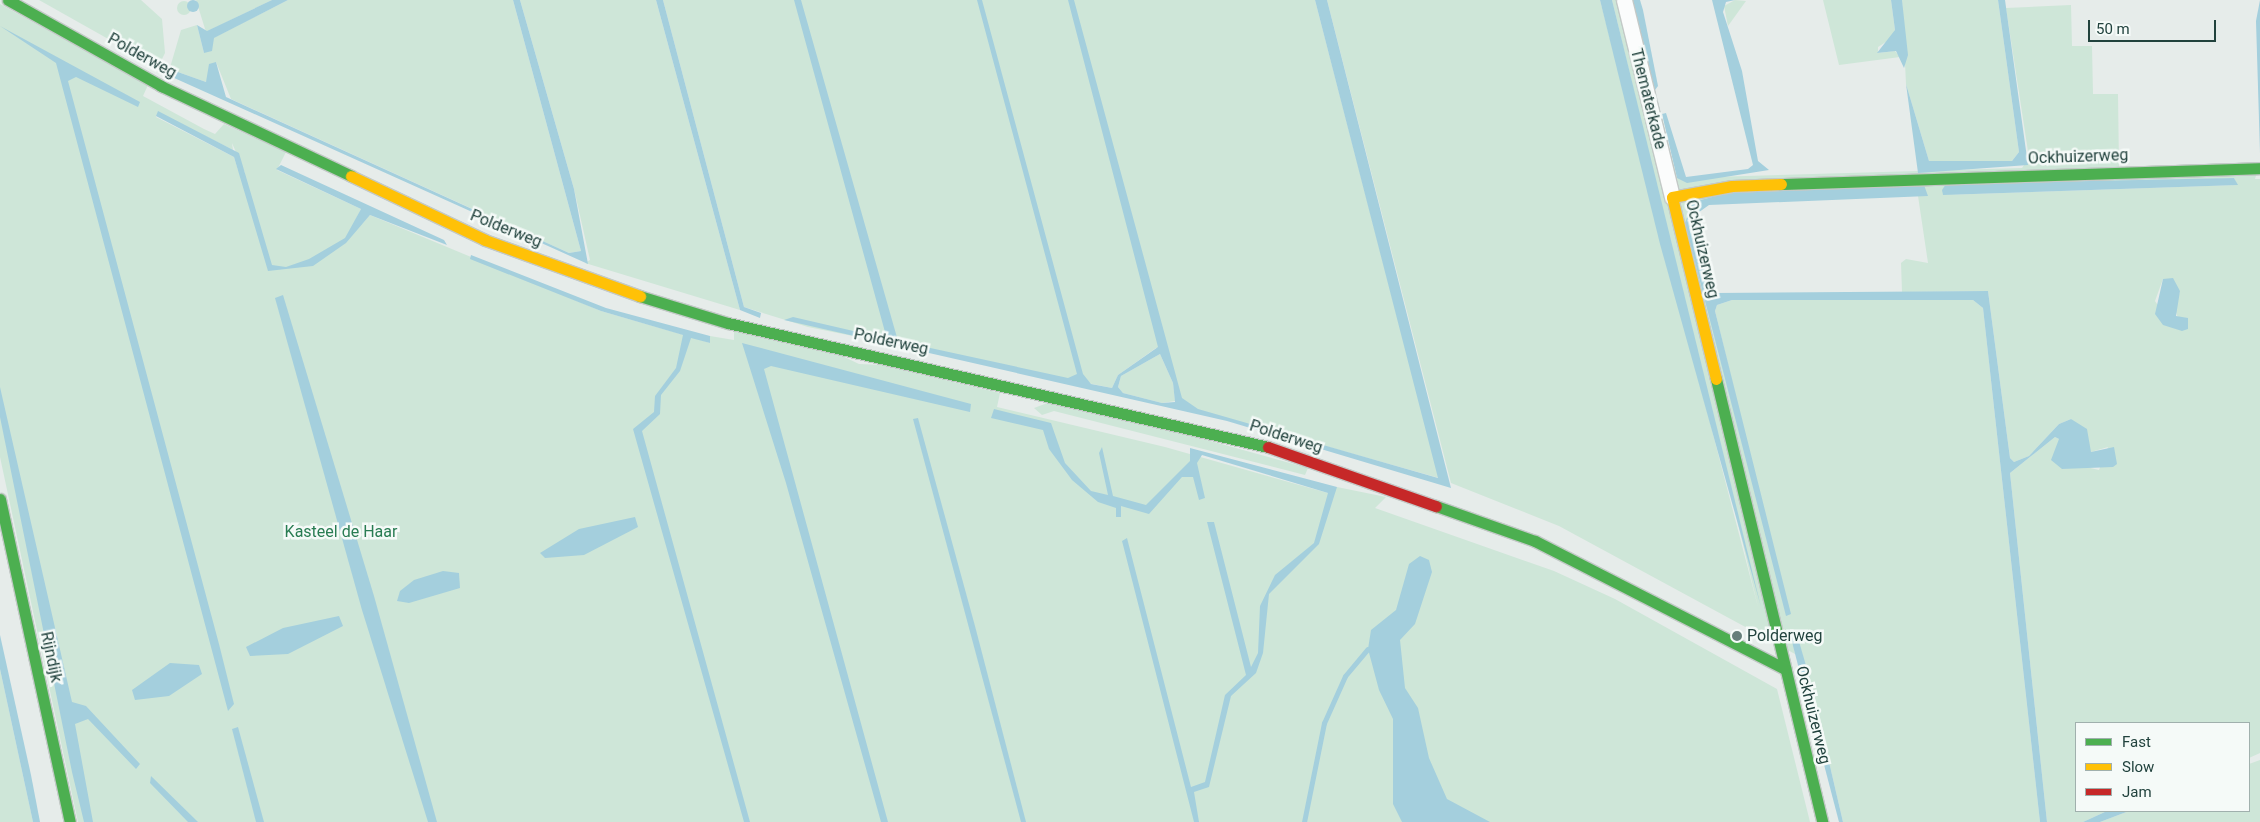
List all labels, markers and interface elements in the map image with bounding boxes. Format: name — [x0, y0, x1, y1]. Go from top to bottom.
scale bar — [2090, 10, 2218, 42]
text: 50 m — [2096, 20, 2130, 38]
street label: Polderweg — [104, 29, 180, 83]
street label: Thematerkade — [1626, 47, 1670, 151]
street label: Ockhuizerweg — [2028, 146, 2128, 168]
street label: Ockhuizerweg — [1681, 198, 1723, 300]
street label: Polderweg — [467, 206, 545, 252]
street label: Polderweg — [852, 325, 930, 359]
street label: Polderweg — [1247, 416, 1325, 458]
park label: Kasteel de Haar — [285, 522, 397, 542]
place label: Polderweg — [1747, 626, 1823, 646]
street label: Rijndijk — [36, 630, 66, 684]
marker: Polderweg — [1731, 630, 1743, 642]
street label: Ockhuizerweg — [1792, 664, 1834, 766]
legend — [2075, 722, 2250, 812]
text: Fast — [2122, 733, 2151, 751]
text: Slow — [2122, 758, 2154, 776]
text: Jam — [2122, 783, 2152, 801]

